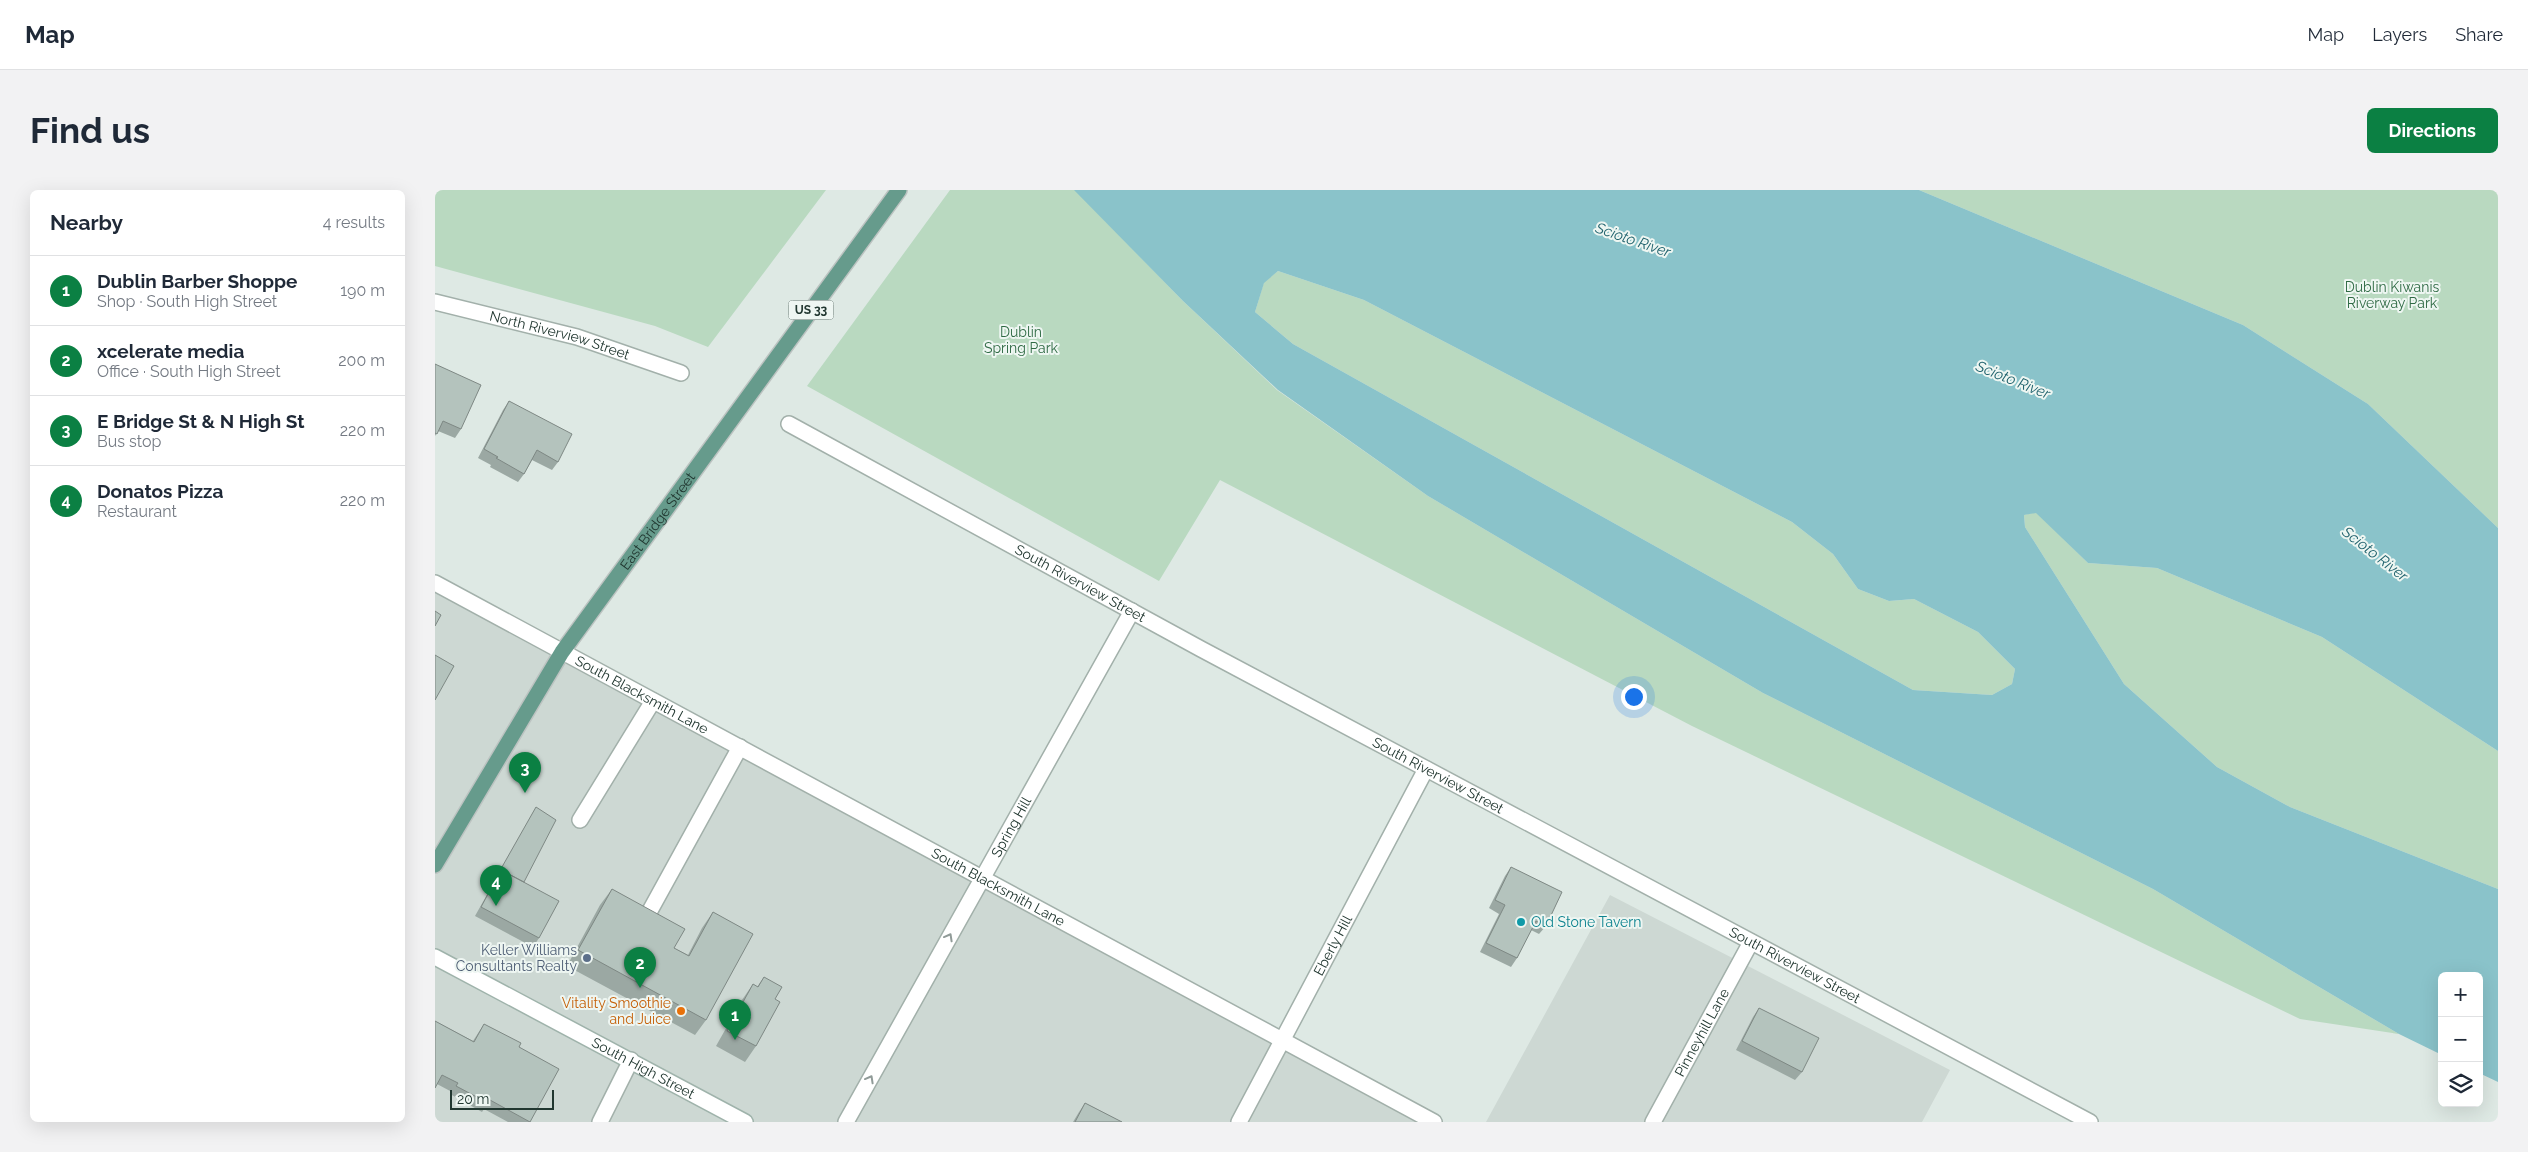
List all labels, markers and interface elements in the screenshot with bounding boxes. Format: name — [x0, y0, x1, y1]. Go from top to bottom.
text: Map — [25, 20, 75, 49]
text: Map — [2308, 24, 2344, 45]
text: Layers — [2372, 24, 2427, 45]
text: Share — [2455, 24, 2503, 45]
button: Directions — [2367, 108, 2498, 153]
text: Find us — [30, 110, 150, 151]
text: Nearby — [50, 210, 123, 235]
text: 4 results — [323, 213, 385, 232]
water label: Scioto River — [1592, 218, 1674, 262]
text: Dublin Barber Shoppe — [97, 270, 297, 292]
park label: Dublin Kiwanis Riverway Park — [2345, 279, 2439, 311]
text: 1 — [62, 281, 70, 300]
text: 190 m — [340, 281, 385, 300]
text: Shop · South High Street — [97, 292, 277, 311]
road number: US 33 — [789, 300, 833, 320]
street label: North Riverview Street — [488, 308, 632, 363]
park label: Dublin Spring Park — [984, 324, 1059, 356]
text: xcelerate media — [97, 340, 244, 362]
text: 2 — [61, 351, 71, 370]
text: 200 m — [338, 351, 385, 370]
water label: Scioto River — [1972, 357, 2053, 403]
text: Office · South High Street — [97, 362, 281, 381]
text: E Bridge St & N High St — [97, 410, 305, 432]
text: 3 — [62, 421, 70, 440]
text: 220 m — [340, 421, 385, 440]
text: Bus stop — [97, 432, 161, 451]
street label: East Bridge Street — [617, 469, 698, 573]
text: Donatos Pizza — [97, 480, 223, 502]
text: 4 — [61, 491, 71, 510]
text: 220 m — [340, 491, 385, 510]
text: Restaurant — [97, 502, 177, 521]
water label: Scioto River — [2338, 522, 2412, 586]
street label: South Riverview Street — [1012, 541, 1149, 625]
street label: South Blacksmith Lane — [573, 652, 711, 737]
your location — [1621, 684, 1647, 710]
street label: South Riverview Street — [1370, 734, 1507, 817]
pin: 3 — [509, 752, 541, 793]
street label: Spring Hill — [988, 794, 1034, 860]
street label: South Blacksmith Lane — [929, 845, 1068, 929]
pin: 4 — [480, 865, 512, 906]
street label: Eberly Hill — [1310, 912, 1355, 978]
place label: Old Stone Tavern — [1531, 914, 1641, 930]
marker: Old Stone Tavern — [1515, 916, 1527, 928]
street label: South Riverview Street — [1726, 924, 1863, 1006]
one-way arrow — [943, 934, 953, 943]
place label: Keller Williams Consultants Realty — [456, 942, 577, 974]
pin: 2 — [624, 947, 656, 988]
marker: Keller Williams Consultants Realty — [581, 952, 593, 964]
map controls — [2438, 972, 2483, 1107]
button: + — [2438, 972, 2483, 1017]
street label: Pinneyhill Lane — [1671, 986, 1732, 1079]
place label: Vitality Smoothie and Juice — [562, 995, 671, 1027]
pin: 1 — [719, 999, 751, 1040]
marker: Vitality Smoothie and Juice — [675, 1005, 687, 1017]
button: − — [2438, 1017, 2483, 1062]
street label: South High Street — [589, 1034, 698, 1102]
button: layers — [2438, 1062, 2483, 1107]
one-way arrow — [864, 1076, 874, 1085]
scale bar — [450, 1087, 554, 1110]
text: 20 m — [457, 1091, 489, 1107]

